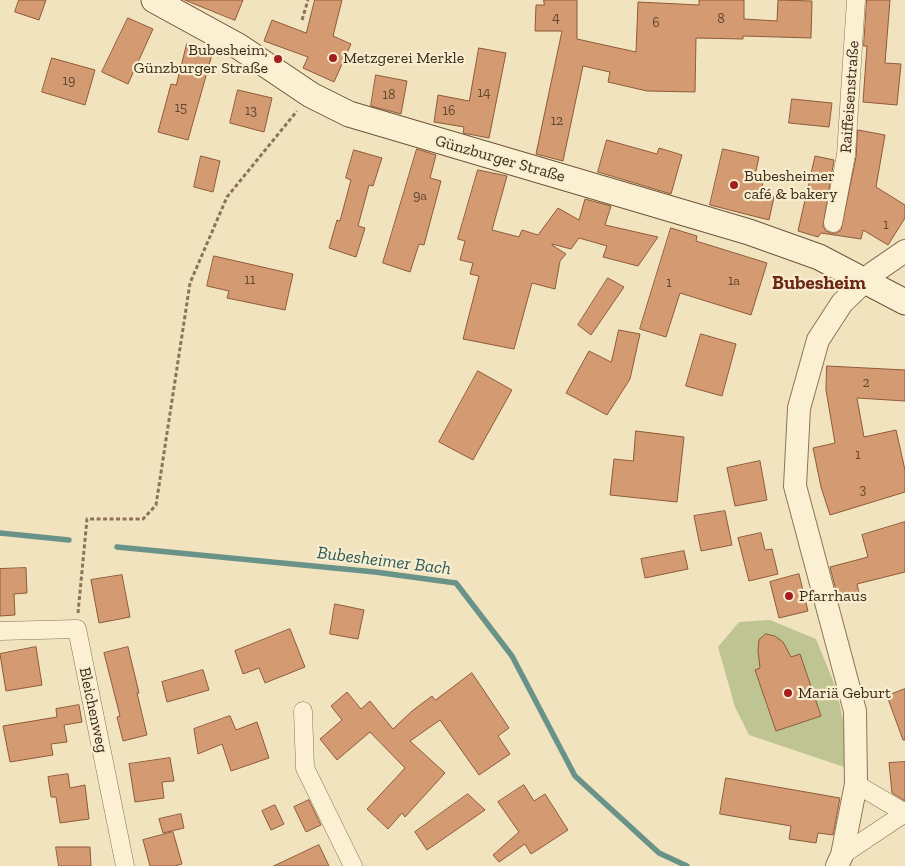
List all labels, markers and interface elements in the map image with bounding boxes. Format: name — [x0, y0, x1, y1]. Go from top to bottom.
house number: 4 — [552, 10, 560, 26]
house number: 8 — [717, 11, 725, 27]
house number: 6 — [652, 15, 660, 31]
place label: Bubesheim, Günzburger Straße — [134, 40, 268, 78]
street label: Raiffeisenstraße — [836, 40, 864, 154]
place label: Metzgerei Merkle — [343, 48, 464, 68]
marker: Metzgerei Merkle — [327, 52, 339, 64]
marker: Bubesheim, Günzburger Straße — [272, 53, 284, 65]
house number: 19 — [63, 73, 75, 89]
house number: 14 — [478, 85, 490, 101]
house number: 18 — [383, 87, 395, 103]
house number: 15 — [175, 100, 187, 116]
house number: 13 — [245, 103, 257, 119]
house number: 16 — [443, 103, 455, 119]
house number: 12 — [551, 113, 563, 129]
street label: Günzburger Straße — [433, 131, 567, 187]
place label: Bubesheimer café & bakery — [744, 166, 837, 204]
marker: Bubesheimer café & bakery — [728, 179, 740, 191]
house number: 9a — [413, 188, 427, 204]
house number: 1 — [883, 217, 889, 233]
house number: 11 — [245, 272, 255, 288]
house number: 1a — [728, 273, 740, 289]
district label: Bubesheim — [772, 273, 866, 295]
house number: 1 — [666, 275, 672, 291]
house number: 2 — [862, 375, 870, 391]
house number: 1 — [855, 447, 861, 463]
house number: 3 — [860, 482, 866, 498]
water label: Bubesheimer Bach — [316, 542, 452, 580]
place label: Pfarrhaus — [799, 586, 867, 606]
marker: Pfarrhaus — [783, 590, 795, 602]
street label: Bleichenweg — [75, 665, 111, 755]
place label: Mariä Geburt — [798, 683, 891, 703]
marker: Mariä Geburt — [782, 687, 794, 699]

